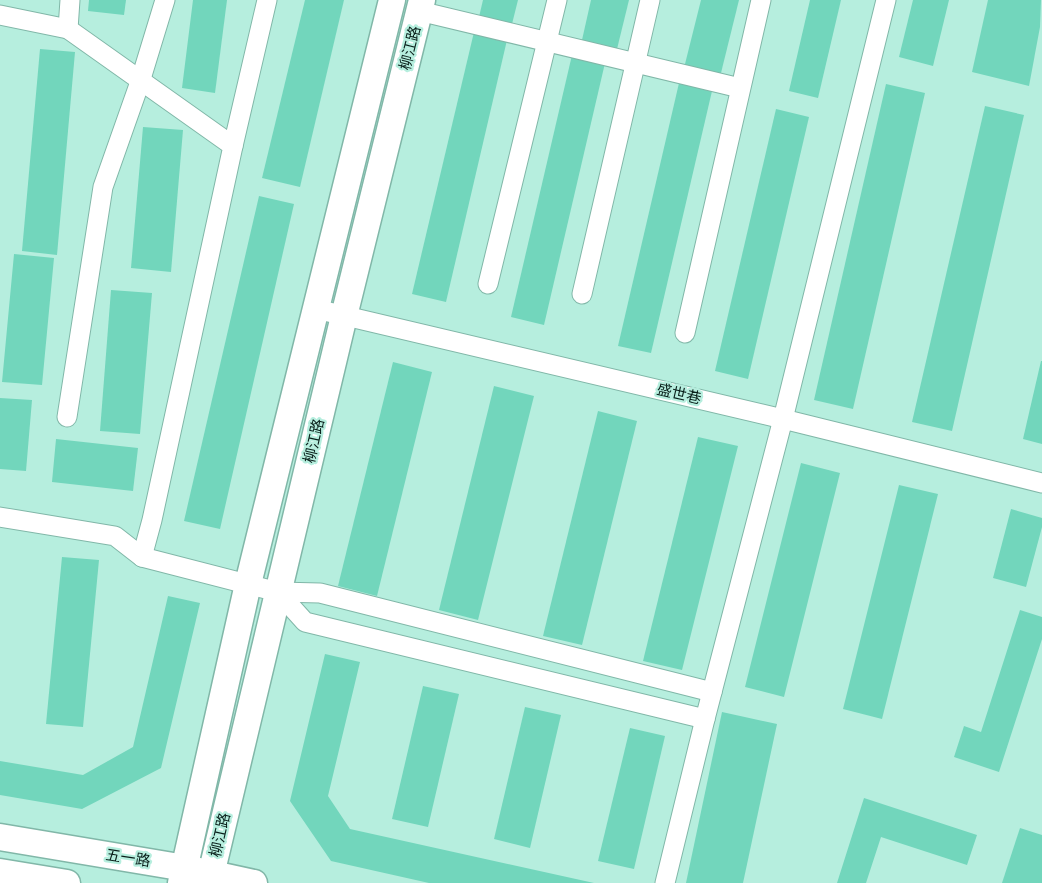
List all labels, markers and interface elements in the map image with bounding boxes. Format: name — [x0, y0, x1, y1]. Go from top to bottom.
street label: 柳江路 — [396, 24, 424, 72]
street label: 盛世巷 — [655, 380, 703, 408]
street label: 柳江路 — [300, 417, 328, 465]
street label: 柳江路 — [206, 811, 234, 859]
street label: 五一路 — [104, 846, 152, 870]

